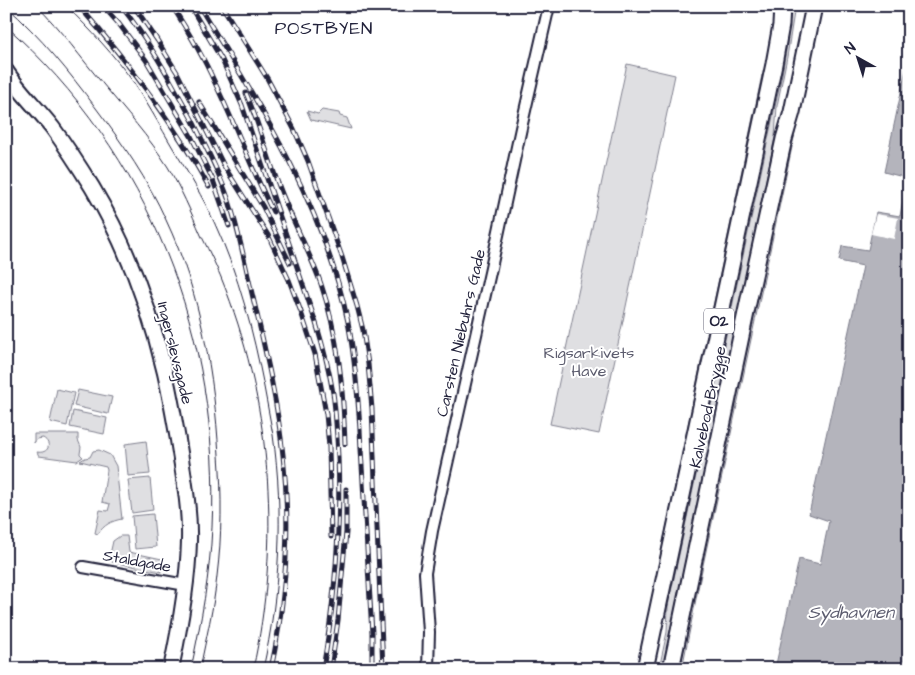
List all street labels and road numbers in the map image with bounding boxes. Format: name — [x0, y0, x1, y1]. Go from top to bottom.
street label: Carsten Niebuhrs Gade — [431, 247, 491, 419]
street label: Ingerslevsgade — [151, 299, 198, 407]
road number: O2 — [704, 308, 734, 334]
street label: Kalvebod Brygge — [684, 344, 733, 470]
street label: Staldgade — [101, 544, 173, 579]

